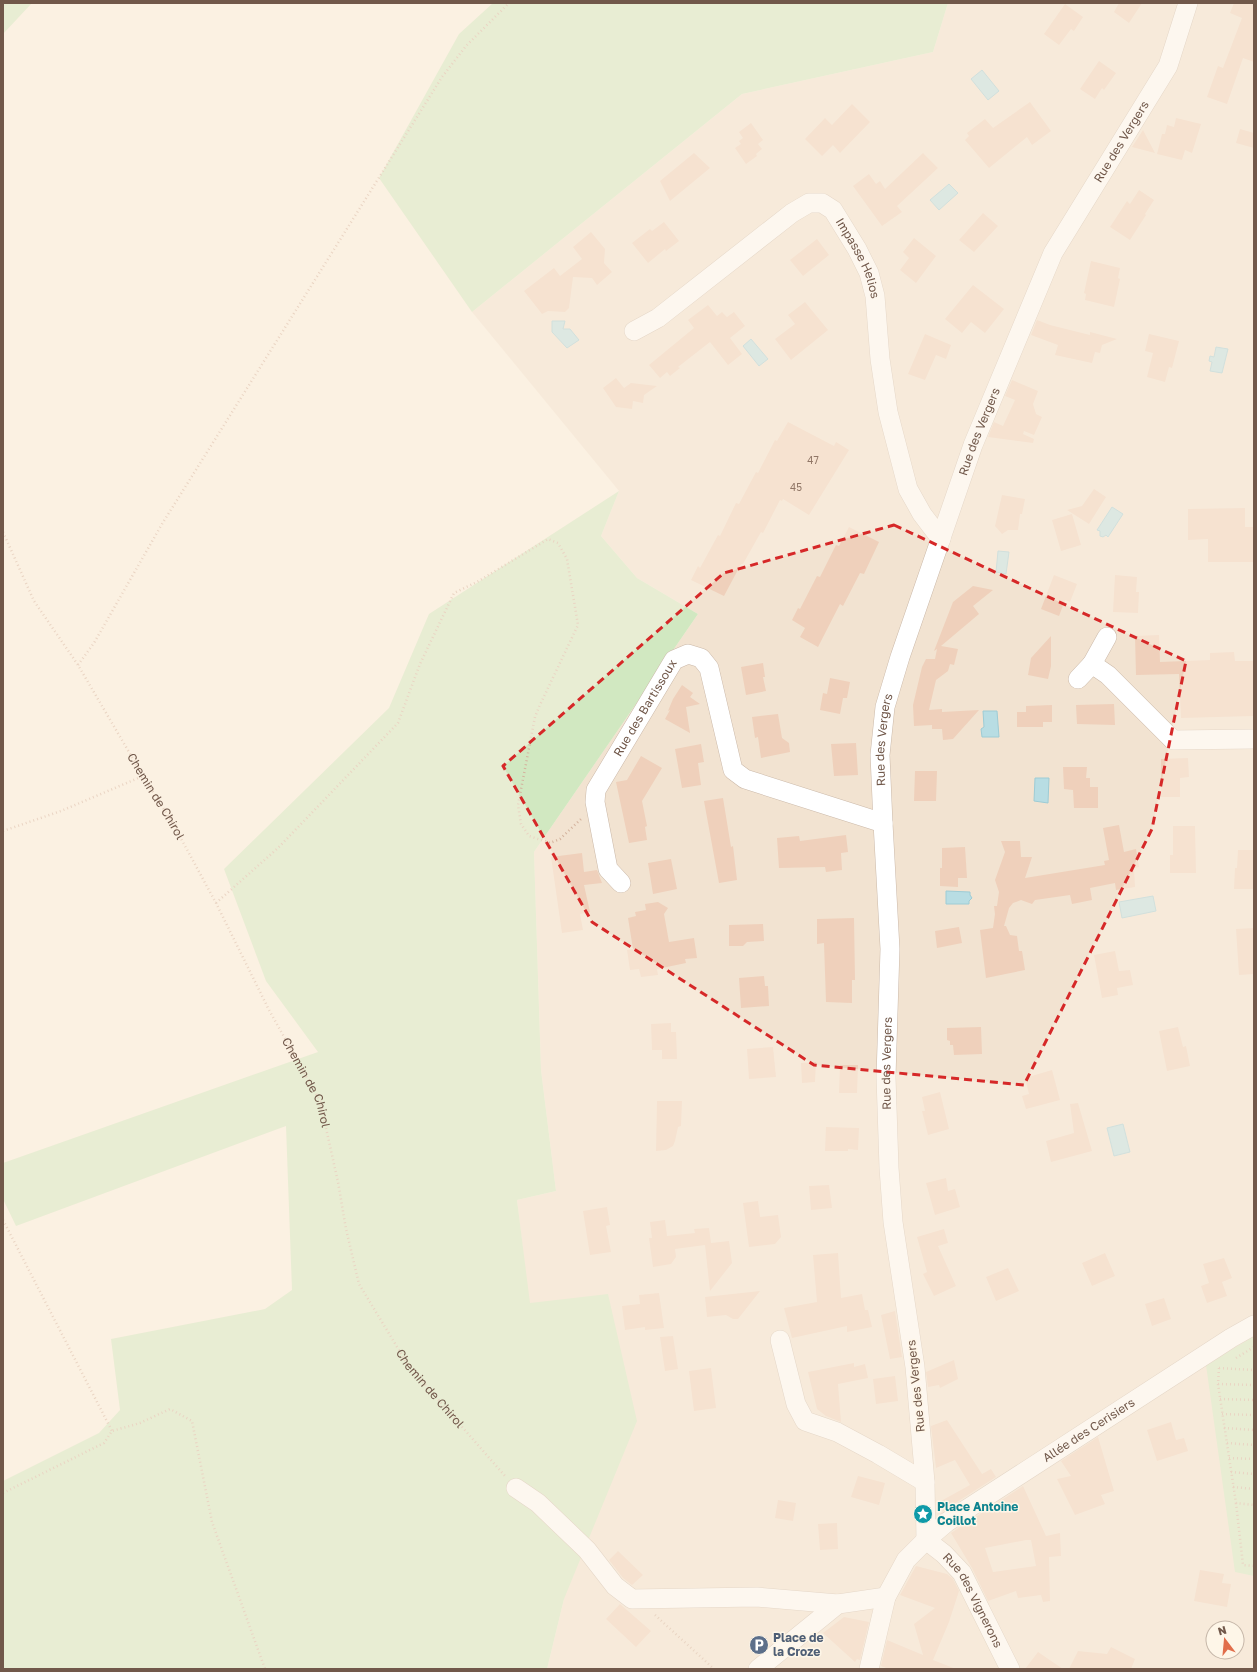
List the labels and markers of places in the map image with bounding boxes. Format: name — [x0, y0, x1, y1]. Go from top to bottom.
place label: Place Antoine Coillot — [937, 1499, 1018, 1528]
place icon: Place Antoine Coillot — [912, 1503, 934, 1525]
place label: Place de la Croze — [773, 1630, 823, 1659]
parking icon: Place de la Croze — [748, 1634, 770, 1656]

